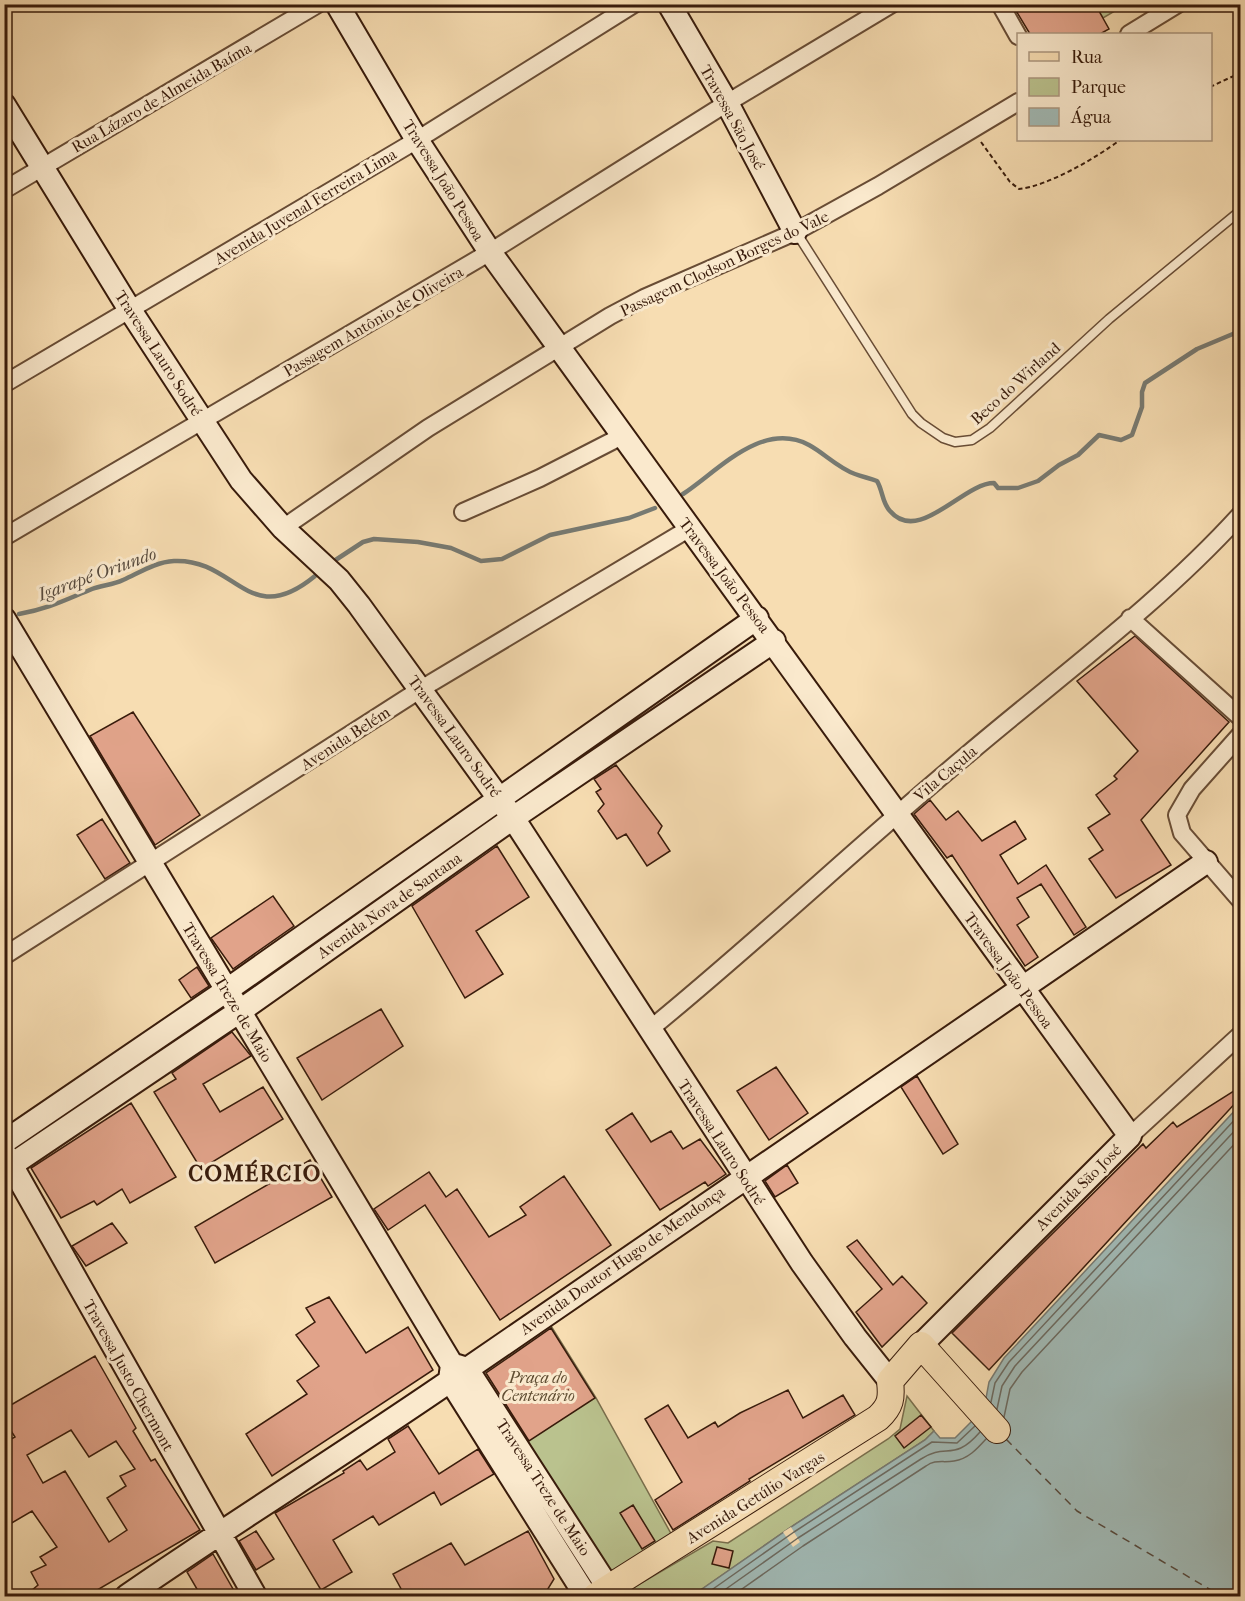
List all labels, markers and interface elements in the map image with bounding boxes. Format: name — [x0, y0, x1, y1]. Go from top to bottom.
legend — [1017, 33, 1212, 141]
street label: Rua Lázaro de Almeida Baíma — [68, 38, 255, 157]
text: Rua — [1071, 47, 1103, 68]
street label: Travessa São José — [696, 62, 769, 173]
text: Parque — [1071, 77, 1126, 98]
text: Água — [1070, 106, 1112, 128]
street label: Travessa João Pessoa — [399, 116, 489, 245]
street label: Avenida Juvenal Ferreira Lima — [210, 144, 400, 269]
street label: Passagem Clodson Borges do Vale — [617, 207, 832, 320]
street label: Passagem Antônio de Oliveira — [280, 262, 467, 381]
street label: Travessa Lauro Sodré — [111, 287, 206, 420]
street label: Beco do Wirland — [967, 338, 1064, 429]
street label: Travessa João Pessoa — [675, 514, 774, 637]
water label: Igarapé Oriundo — [34, 543, 159, 606]
street label: Travessa Lauro Sodré — [404, 672, 505, 801]
street label: Avenida Belém — [296, 702, 394, 775]
street label: Vila Caçula — [909, 741, 981, 806]
street label: Avenida Nova de Santana — [313, 848, 466, 963]
street label: Travessa João Pessoa — [960, 908, 1058, 1033]
street label: Travessa Treze de Maio — [178, 919, 277, 1065]
street label: Travessa Lauro Sodré — [674, 1076, 769, 1209]
street label: Avenida São José — [1031, 1140, 1125, 1235]
district label: COMÉRCIO — [188, 1159, 322, 1187]
street label: Avenida Doutor Hugo de Mendonça — [515, 1182, 729, 1339]
street label: Travessa Justo Chermont — [79, 1296, 178, 1455]
park label: Praça do Centenário — [501, 1368, 575, 1405]
street label: Travessa Treze de Maio — [492, 1415, 595, 1559]
street label: Avenida Getúlio Vargas — [682, 1447, 828, 1548]

